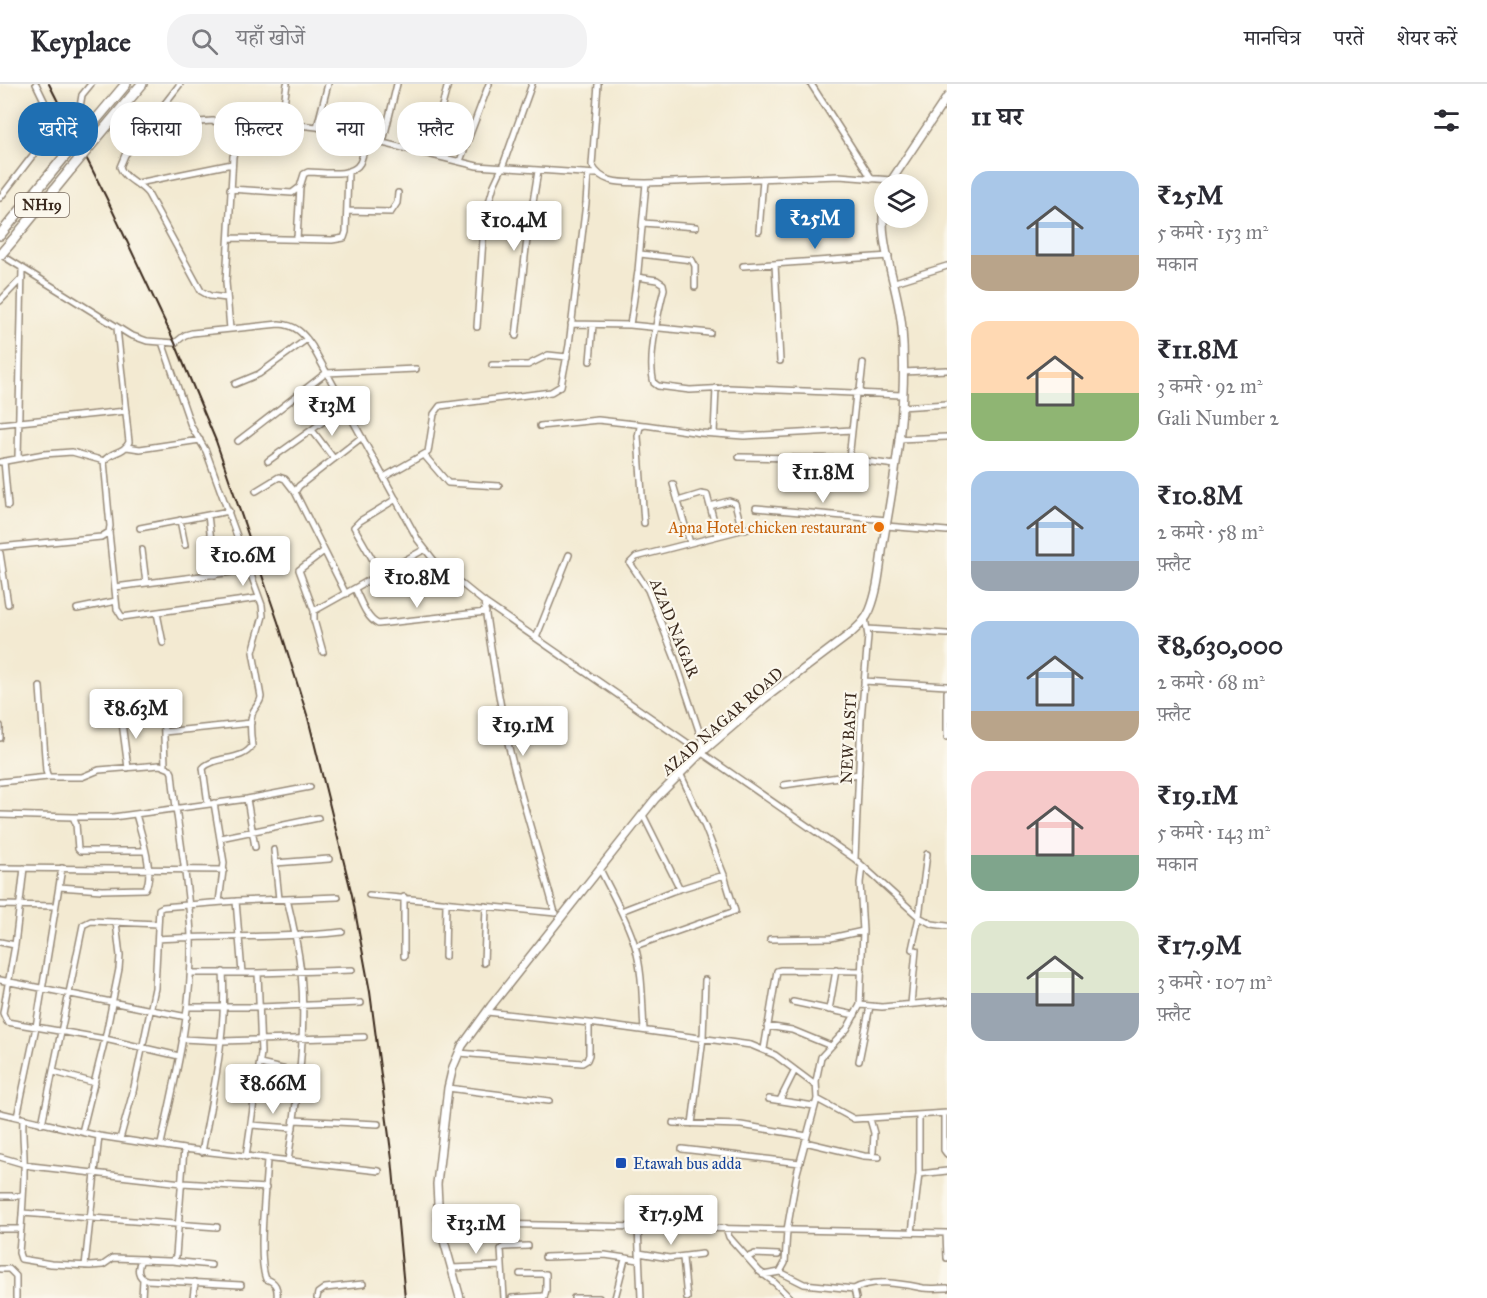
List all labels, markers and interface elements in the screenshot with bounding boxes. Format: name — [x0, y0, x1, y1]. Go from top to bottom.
search box — [167, 14, 587, 68]
text: Keyplace — [30, 24, 131, 59]
text: यहाँ खोजें — [236, 24, 305, 51]
icon: search — [188, 25, 221, 58]
text: मानचित्र — [1244, 25, 1301, 51]
text: परतें — [1334, 25, 1364, 51]
text: शेयर करें — [1397, 25, 1457, 51]
text: 11 घर — [971, 100, 1023, 132]
chip: खरीदें — [18, 102, 98, 156]
chip: किराया — [110, 102, 202, 156]
chip: फ़िल्टर — [214, 102, 304, 156]
chip: नया — [316, 102, 385, 156]
chip: फ़्लैट — [397, 102, 474, 156]
icon: filters — [1430, 104, 1463, 137]
map controls — [874, 174, 928, 228]
button: layers — [874, 174, 928, 228]
text: ₹25M — [1157, 179, 1223, 211]
road number: NH19 — [15, 193, 69, 217]
icon: home — [1019, 195, 1091, 267]
pin: ₹25M — [779, 199, 851, 250]
pin: ₹10.4M — [465, 201, 563, 252]
text: ₹25M — [790, 206, 840, 230]
text: ₹10.4M — [481, 208, 547, 232]
text: 5 कमरे · 153 m² — [1157, 220, 1268, 244]
text: मकान — [1157, 252, 1198, 276]
text: ₹11.8M — [1157, 333, 1238, 365]
icon: home — [1019, 345, 1091, 417]
text: 3 कमरे · 92 m² — [1157, 374, 1263, 398]
pin: ₹13M — [296, 386, 368, 437]
text: ₹13M — [308, 393, 356, 417]
text: Gali Number 2 — [1157, 406, 1279, 430]
pin: ₹11.8M — [774, 453, 872, 504]
text: ₹11.8M — [792, 460, 854, 484]
text: ₹10.8M — [1157, 479, 1243, 511]
icon: home — [1019, 495, 1091, 567]
place label: Apna Hotel chicken restaurant — [667, 518, 867, 537]
marker: Apna Hotel chicken restaurant — [872, 520, 886, 534]
text: 2 कमरे · 58 m² — [1157, 520, 1264, 544]
pin: ₹10.6M — [194, 536, 292, 587]
text: ₹10.6M — [210, 543, 276, 567]
text: फ़्लैट — [1157, 552, 1190, 576]
pin: ₹10.8M — [368, 558, 466, 609]
text: ₹10.8M — [384, 565, 450, 589]
street label: AZAD NAGAR — [646, 575, 703, 681]
text: ₹8,630,000 — [1157, 629, 1283, 661]
icon: home — [1019, 645, 1091, 717]
street label: AZAD NAGAR ROAD — [657, 663, 787, 780]
text: 2 कमरे · 68 m² — [1157, 670, 1265, 694]
pin: ₹8.63M — [87, 689, 185, 740]
street label: NEW BASTI — [837, 692, 860, 784]
text: ₹8.63M — [104, 696, 168, 720]
text: फ़्लैट — [1157, 702, 1190, 726]
pin: ₹19.1M — [474, 706, 572, 757]
text: ₹19.1M — [492, 713, 554, 737]
text: ₹19.1M — [1157, 779, 1238, 811]
icon: home — [1019, 795, 1091, 867]
text: 5 कमरे · 143 m² — [1157, 820, 1270, 844]
text: मकान — [1157, 852, 1198, 876]
text: ₹17.9M — [1157, 929, 1242, 961]
icon: home — [1019, 945, 1091, 1017]
text: 3 कमरे · 107 m² — [1157, 970, 1272, 994]
text: फ़्लैट — [1157, 1002, 1190, 1026]
pin: ₹8.66M — [224, 1064, 322, 1115]
text: ₹8.66M — [239, 1071, 307, 1095]
place label: Etawah bus adda — [633, 1154, 742, 1173]
marker: Etawah bus adda — [614, 1156, 628, 1170]
pin: ₹17.9M — [622, 1195, 720, 1246]
text: ₹17.9M — [638, 1202, 704, 1226]
pin: ₹13.1M — [427, 1204, 525, 1255]
text: ₹13.1M — [446, 1211, 506, 1235]

